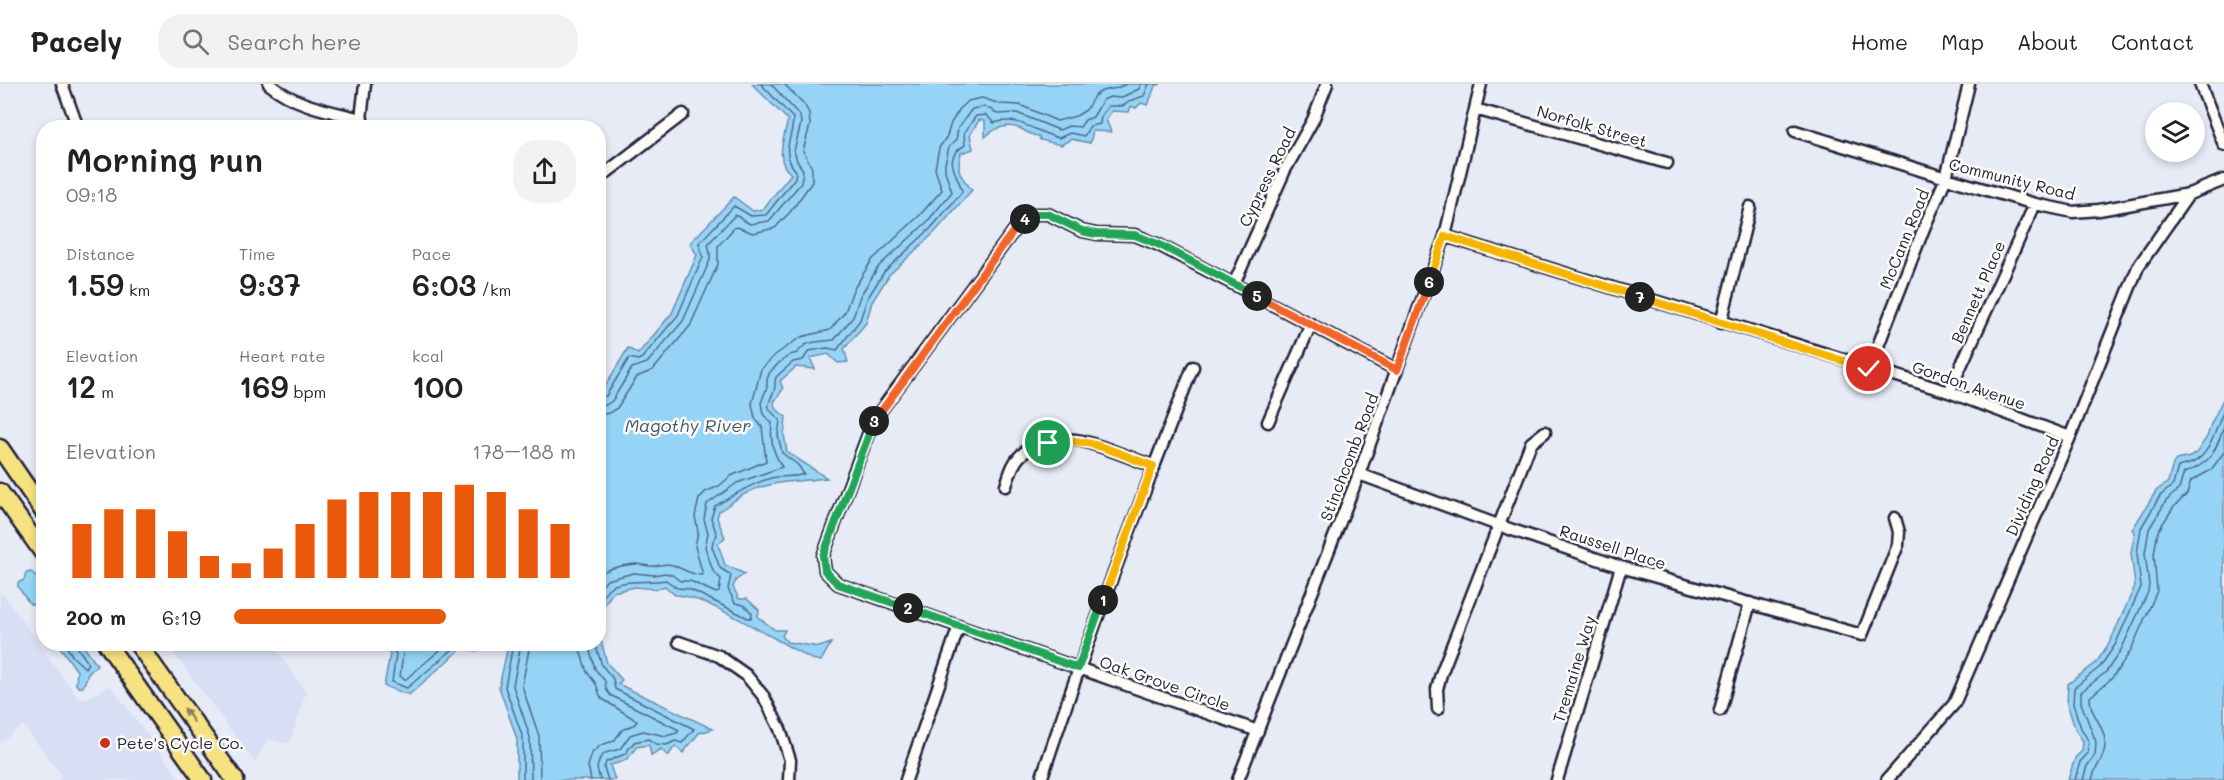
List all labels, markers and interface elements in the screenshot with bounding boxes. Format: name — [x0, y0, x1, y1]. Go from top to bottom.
search box — [158, 14, 578, 68]
text: Pacely — [30, 23, 122, 59]
icon: search — [179, 25, 212, 58]
text: Search here — [227, 27, 361, 56]
text: Home — [1851, 28, 1908, 55]
text: Map — [1941, 28, 1984, 55]
text: About — [2017, 28, 2078, 55]
text: Contact — [2111, 28, 2194, 55]
street label: Norfolk Street — [1535, 100, 1650, 151]
map controls — [2145, 102, 2205, 162]
button: layers — [2145, 102, 2205, 162]
street label: Cypress Road — [1233, 124, 1300, 230]
text: Morning run — [66, 137, 263, 180]
button: share — [513, 140, 576, 203]
street label: Community Road — [1947, 153, 2077, 204]
text: 09:18 — [66, 181, 117, 207]
street label: McCann Road — [1874, 186, 1933, 292]
pin: 4 — [1010, 204, 1040, 234]
text: 4 — [1020, 208, 1030, 229]
street label: Bennett Place — [1946, 237, 2009, 346]
text: Distance — [66, 243, 135, 264]
text: Time — [239, 243, 275, 264]
text: Pace — [412, 243, 451, 264]
text: 1.59 — [66, 264, 124, 304]
text: 9:37 — [239, 264, 301, 304]
text: 6:03 — [412, 264, 476, 304]
pin: 6 — [1414, 267, 1444, 297]
text: 6 — [1424, 271, 1434, 292]
text: km — [124, 279, 150, 300]
text: /km — [476, 279, 511, 300]
pin: 5 — [1242, 281, 1272, 311]
pin: 7 — [1625, 282, 1655, 312]
text: 5 — [1252, 285, 1262, 306]
text: 7 — [1636, 286, 1644, 307]
pin — [1843, 343, 1894, 394]
text: Elevation — [66, 345, 138, 366]
text: Heart rate — [239, 345, 325, 366]
text: kcal — [412, 345, 444, 366]
icon: check — [1852, 352, 1885, 385]
street label: Gordon Avenue — [1910, 355, 2029, 414]
text: 12 — [66, 366, 96, 406]
text: 169 — [239, 366, 288, 406]
text: 100 — [412, 366, 463, 406]
text: m — [96, 381, 114, 402]
text: bpm — [288, 381, 326, 402]
street label: Stinchcomb Road — [1315, 390, 1383, 524]
pin: 3 — [859, 406, 889, 436]
text: 3 — [869, 410, 879, 431]
water label: Magothy River — [625, 413, 751, 437]
pin — [1022, 417, 1073, 468]
icon: arrive — [1031, 426, 1064, 459]
street label: Dividing Road — [2000, 432, 2063, 539]
text: Elevation — [66, 438, 156, 464]
text: 178–188 m — [472, 438, 576, 464]
street label: Raussell Place — [1557, 519, 1669, 574]
pin: 1 — [1088, 585, 1118, 615]
text: 1 — [1099, 589, 1107, 610]
pin: 2 — [893, 593, 923, 623]
text: 2 — [904, 597, 912, 618]
text: 200 m — [66, 604, 126, 630]
text: 6:19 — [162, 604, 201, 630]
street label: Tremaine Way — [1547, 613, 1600, 725]
street label: Oak Grove Circle — [1097, 650, 1233, 715]
one-way arrow — [184, 707, 195, 723]
place label: Pete's Cycle Co. — [117, 732, 244, 753]
marker: Pete's Cycle Co. — [98, 736, 112, 750]

